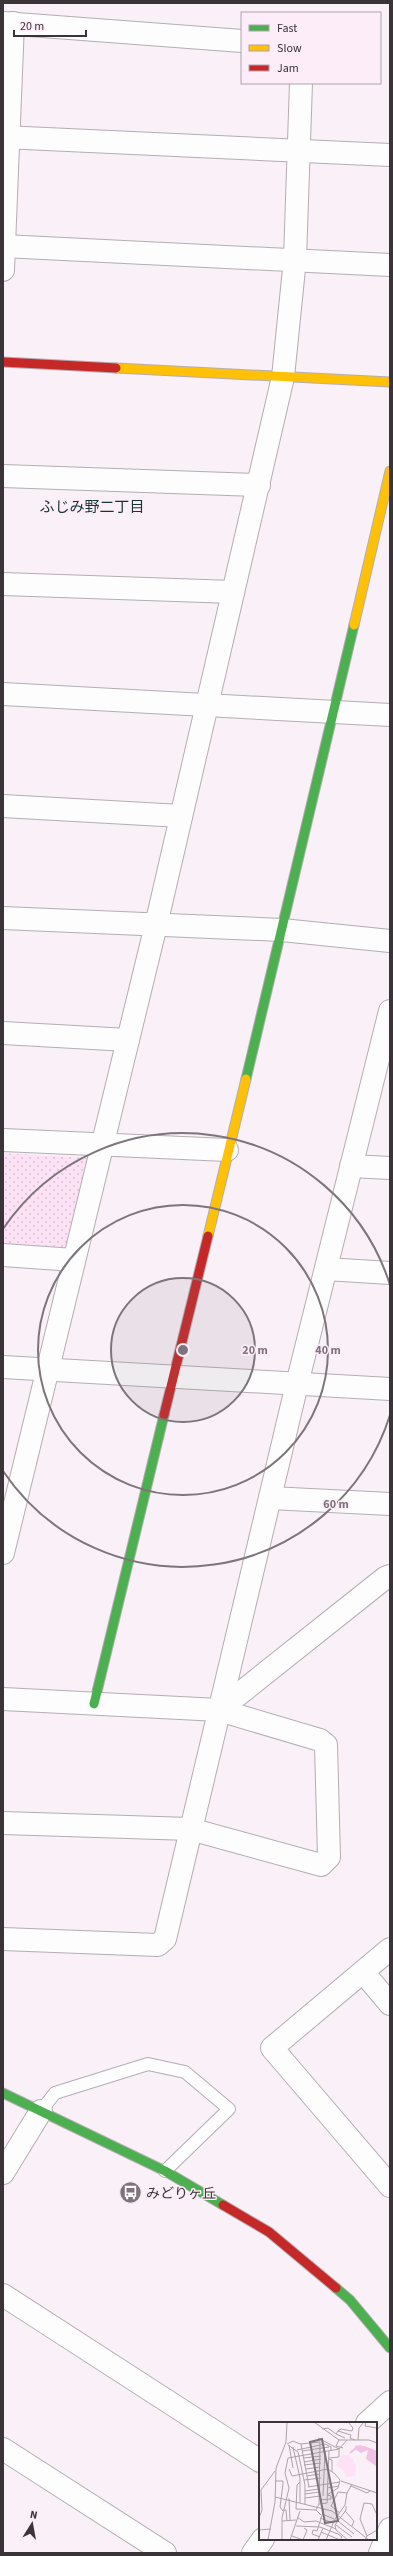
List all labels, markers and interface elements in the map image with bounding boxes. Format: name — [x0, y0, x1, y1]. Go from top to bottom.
scale bar — [14, 12, 86, 38]
legend — [241, 12, 381, 84]
text: 20 m — [20, 18, 44, 35]
text: Fast — [277, 20, 297, 37]
text: Slow — [277, 40, 302, 57]
text: Jam — [277, 60, 299, 77]
district label: ふじみ野二丁目 — [39, 497, 145, 518]
text: 20 m — [242, 1342, 268, 1359]
text: 40 m — [315, 1342, 341, 1359]
centre of rings — [176, 1343, 190, 1357]
text: 60 m — [323, 1496, 349, 1513]
bus stop icon: みどりヶ丘 — [118, 2180, 144, 2206]
place label: みどりヶ丘 — [146, 2184, 216, 2204]
inset map — [259, 2422, 377, 2540]
north arrow — [12, 2504, 52, 2544]
text: N — [29, 2507, 39, 2523]

